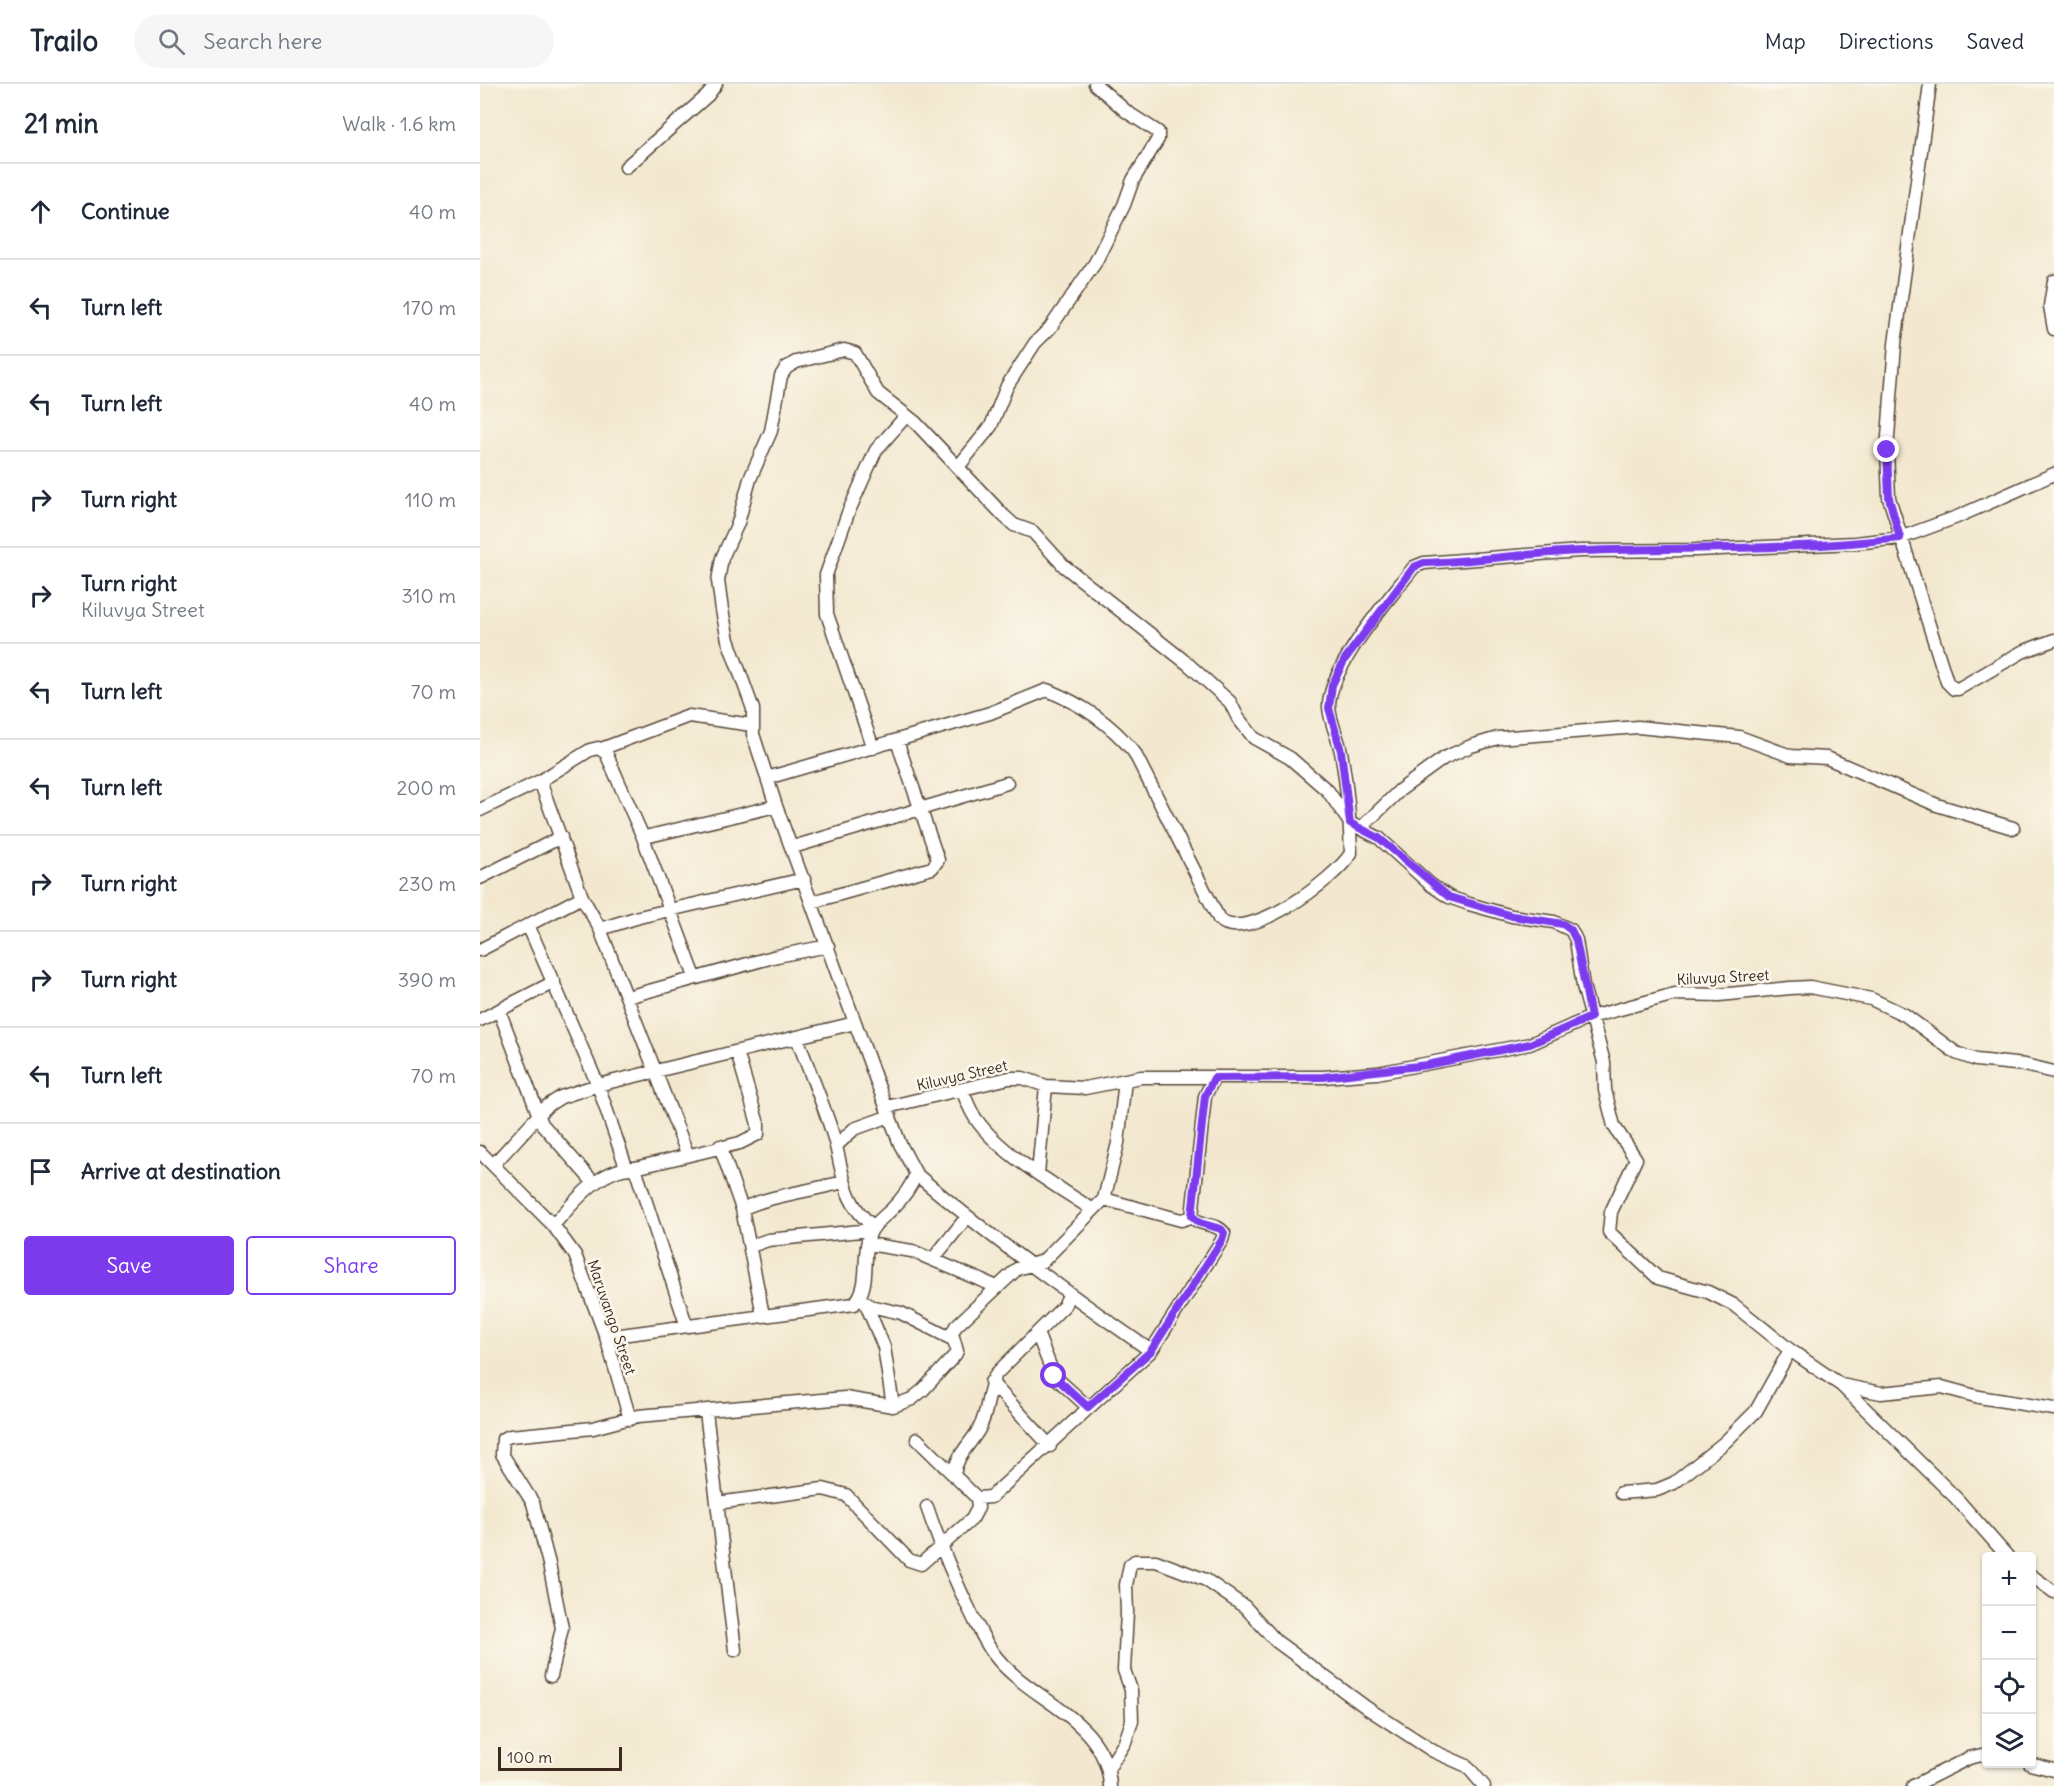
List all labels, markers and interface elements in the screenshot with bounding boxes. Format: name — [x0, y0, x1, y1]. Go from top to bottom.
search box — [134, 14, 554, 68]
text: Trailo — [30, 23, 98, 59]
icon: search — [155, 25, 188, 58]
text: Search here — [203, 27, 322, 55]
text: Map — [1765, 28, 1806, 55]
text: Directions — [1839, 28, 1933, 55]
text: Saved — [1966, 28, 2024, 55]
text: 21 min — [24, 107, 98, 140]
text: Walk · 1.6 km — [342, 111, 456, 136]
icon: ahead — [24, 195, 57, 228]
text: Continue — [81, 197, 170, 225]
text: 40 m — [409, 199, 456, 224]
icon: left — [24, 291, 57, 324]
text: Turn left — [81, 293, 162, 321]
text: 170 m — [403, 295, 456, 320]
icon: left — [24, 387, 57, 420]
text: Turn left — [81, 389, 162, 417]
text: 40 m — [409, 391, 456, 416]
route end — [1873, 436, 1899, 462]
icon: right — [24, 483, 57, 516]
text: Turn right — [81, 485, 177, 513]
text: 110 m — [405, 487, 456, 512]
text: Turn right — [81, 569, 177, 597]
icon: right — [24, 579, 57, 612]
text: 310 m — [401, 583, 456, 608]
text: Kiluvya Street — [81, 597, 205, 622]
icon: left — [24, 675, 57, 708]
text: Turn left — [81, 677, 162, 705]
text: 70 m — [411, 679, 456, 704]
icon: left — [24, 771, 57, 804]
text: Turn left — [81, 773, 162, 801]
text: 200 m — [396, 775, 456, 800]
icon: right — [24, 867, 57, 900]
text: Turn right — [81, 869, 177, 897]
text: 230 m — [398, 871, 456, 896]
icon: right — [24, 963, 57, 996]
text: Turn right — [81, 965, 177, 993]
street label: Kiluvya Street — [1676, 965, 1770, 989]
text: 390 m — [398, 967, 456, 992]
street label: Kiluvya Street — [915, 1055, 1009, 1095]
icon: left — [24, 1059, 57, 1092]
text: Turn left — [81, 1061, 162, 1089]
text: 70 m — [411, 1063, 456, 1088]
icon: arrive — [24, 1155, 57, 1188]
text: Arrive at destination — [81, 1157, 281, 1185]
button: Save — [24, 1236, 234, 1295]
button: Share — [246, 1236, 456, 1295]
street label: Maruvango Street — [583, 1257, 641, 1377]
route start — [1040, 1362, 1066, 1388]
map controls — [1982, 1552, 2036, 1768]
button: + — [1982, 1552, 2036, 1606]
button: − — [1982, 1606, 2036, 1660]
button: locate — [1982, 1660, 2036, 1714]
button: layers — [1982, 1714, 2036, 1768]
scale bar — [498, 1744, 622, 1772]
text: 100 m — [507, 1747, 552, 1767]

